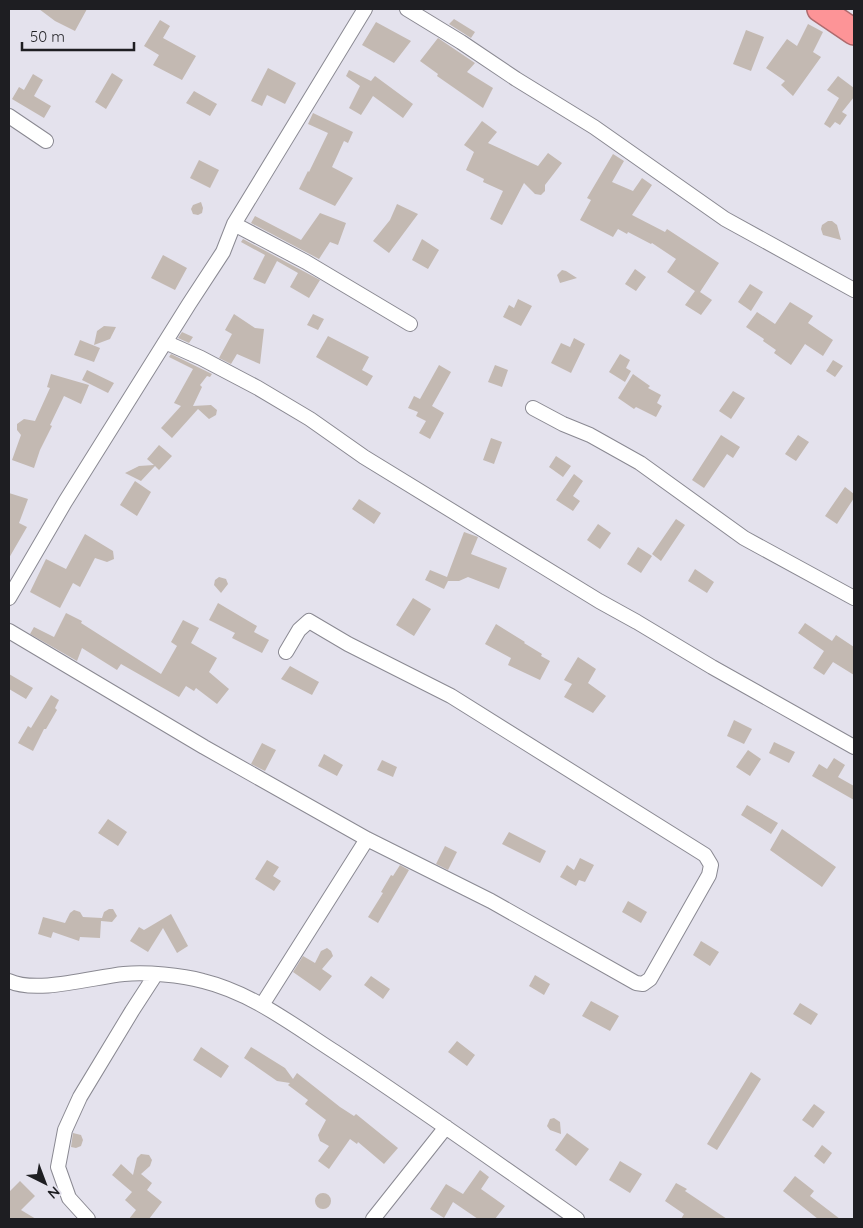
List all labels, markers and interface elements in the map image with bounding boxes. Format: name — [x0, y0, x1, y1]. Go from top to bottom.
scale bar — [22, 20, 135, 52]
text: 50 m — [30, 27, 65, 46]
north arrow — [20, 1158, 70, 1208]
text: N — [44, 1183, 64, 1203]

